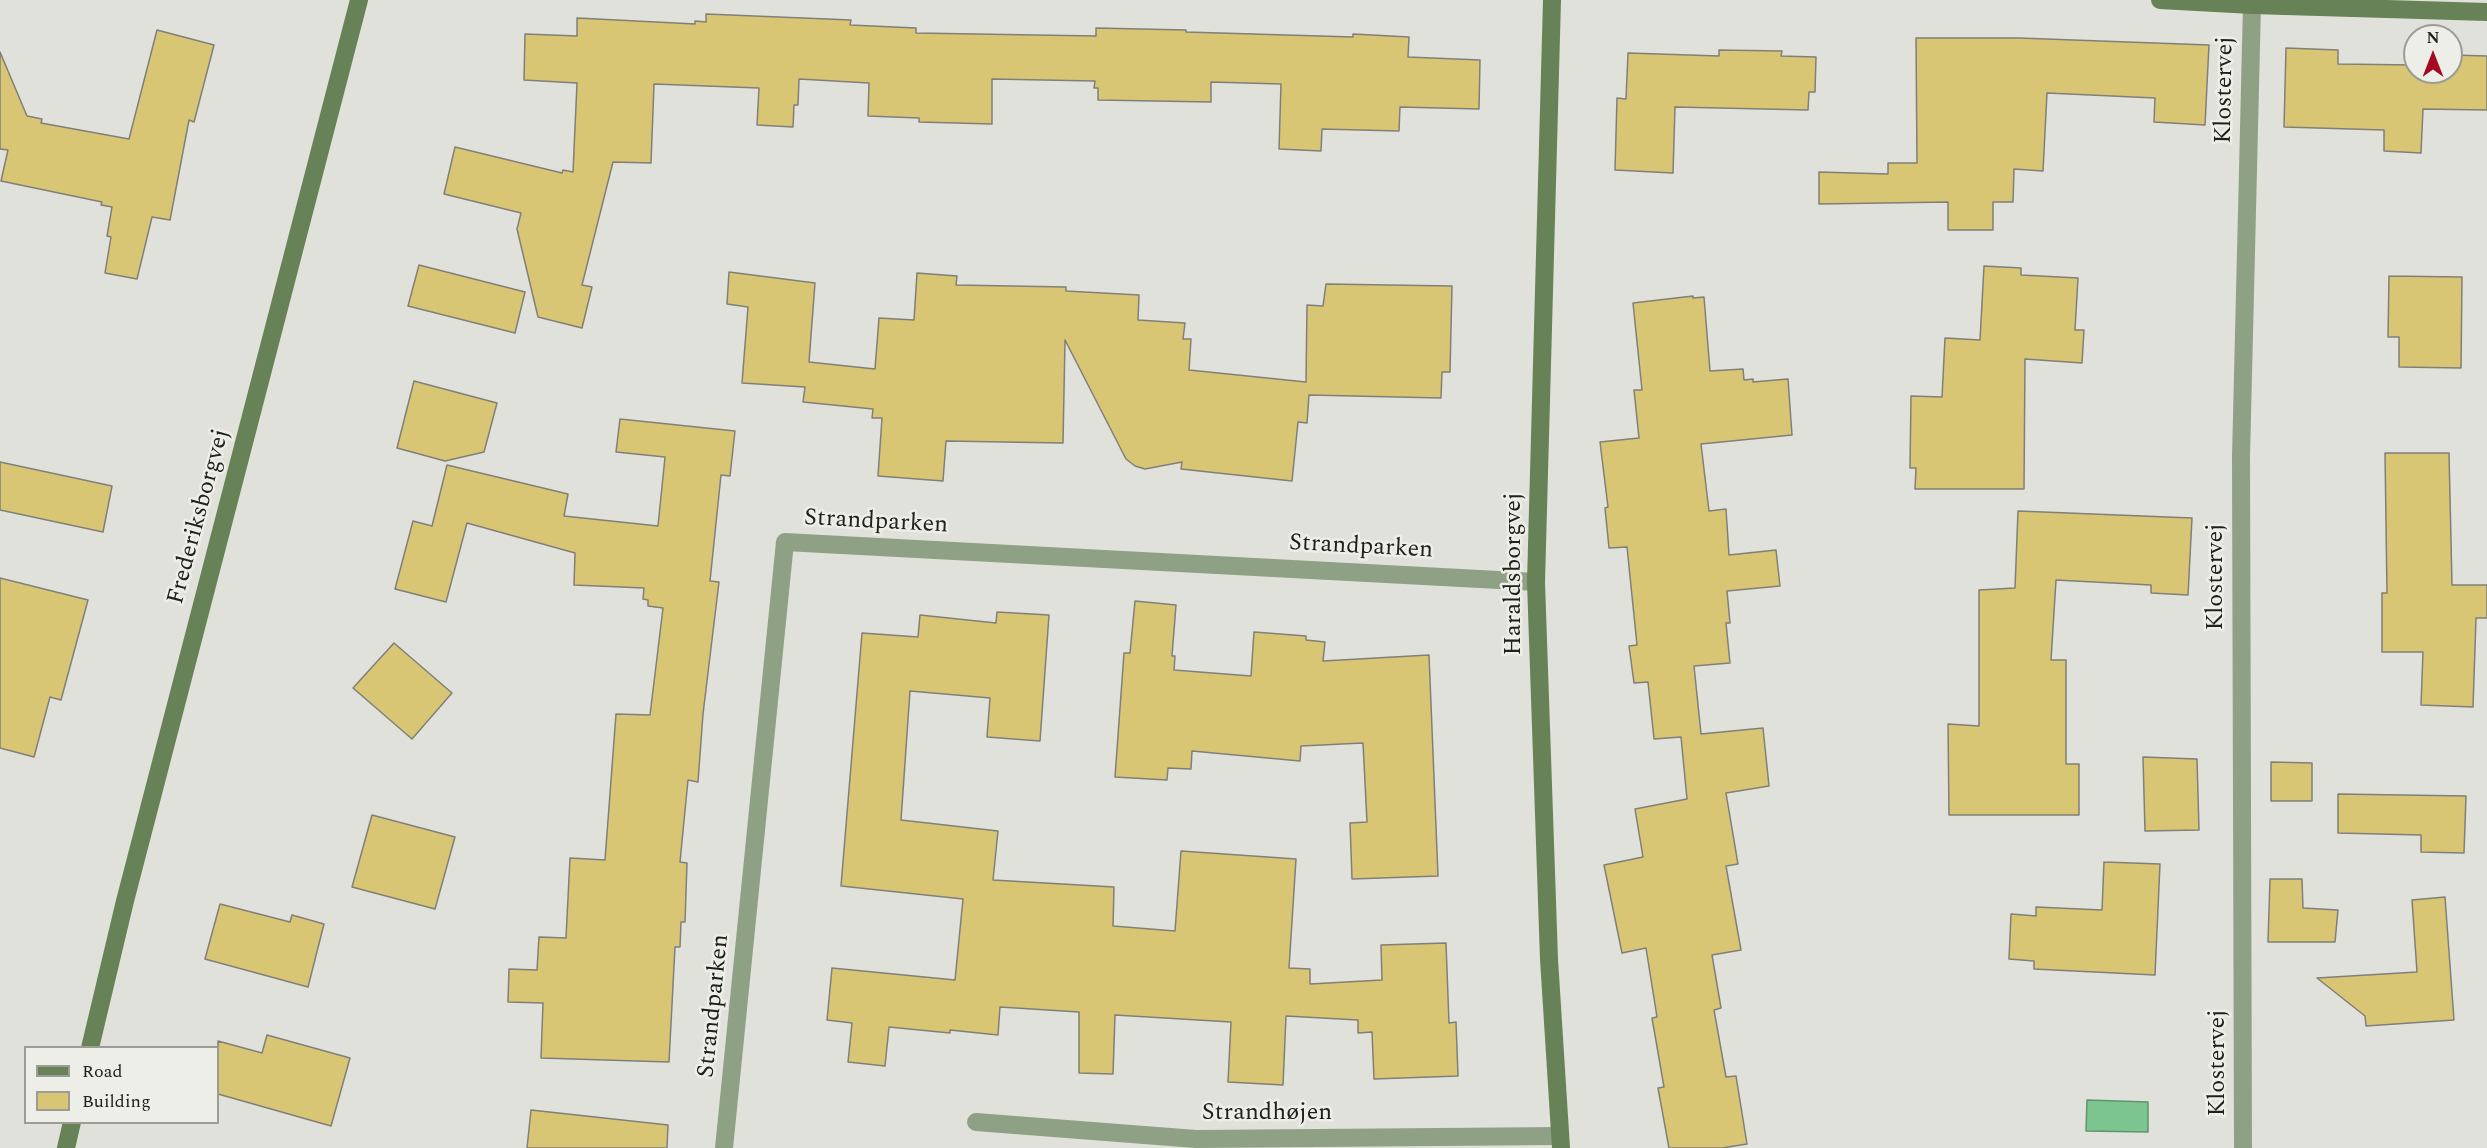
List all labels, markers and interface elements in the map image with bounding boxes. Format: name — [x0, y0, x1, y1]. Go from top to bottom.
north arrow — [2403, 24, 2463, 84]
text: N — [2426, 26, 2440, 50]
street label: Klostervej — [2211, 36, 2241, 144]
street label: Frederiksborgvej — [163, 426, 237, 608]
street label: Haraldsborgvej — [1501, 493, 1529, 655]
street label: Strandparken — [803, 505, 949, 541]
street label: Klostervej — [2203, 523, 2231, 631]
street label: Strandparken — [1288, 530, 1434, 566]
street label: Strandparken — [693, 933, 737, 1079]
street label: Klostervej — [2205, 1009, 2233, 1117]
legend — [24, 1046, 219, 1124]
text: Road — [82, 1058, 123, 1085]
text: Building — [82, 1088, 151, 1115]
street label: Strandhøjen — [1202, 1100, 1332, 1128]

